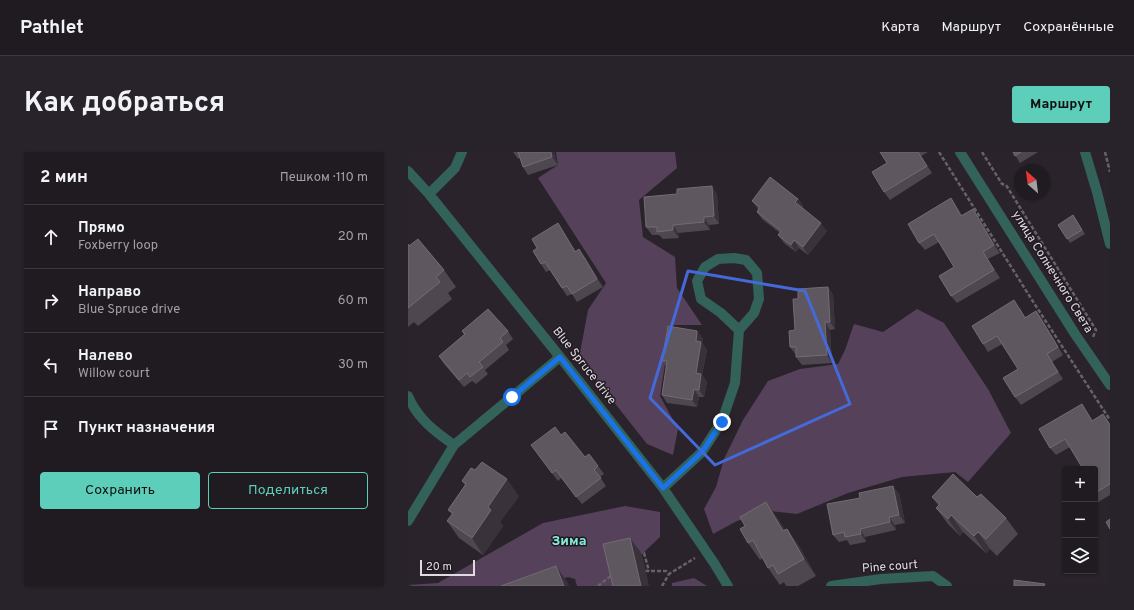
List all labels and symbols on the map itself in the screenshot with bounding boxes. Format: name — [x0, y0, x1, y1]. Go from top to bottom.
north arrow — [1014, 164, 1050, 200]
street label: улица Солнечного Света — [1008, 208, 1096, 336]
street label: Blue Spruce drive — [549, 324, 619, 408]
route start — [503, 388, 521, 406]
route end — [713, 413, 731, 431]
district label: Зима — [552, 533, 586, 550]
street label: Pine court — [862, 557, 918, 577]
scale bar — [420, 558, 475, 577]

